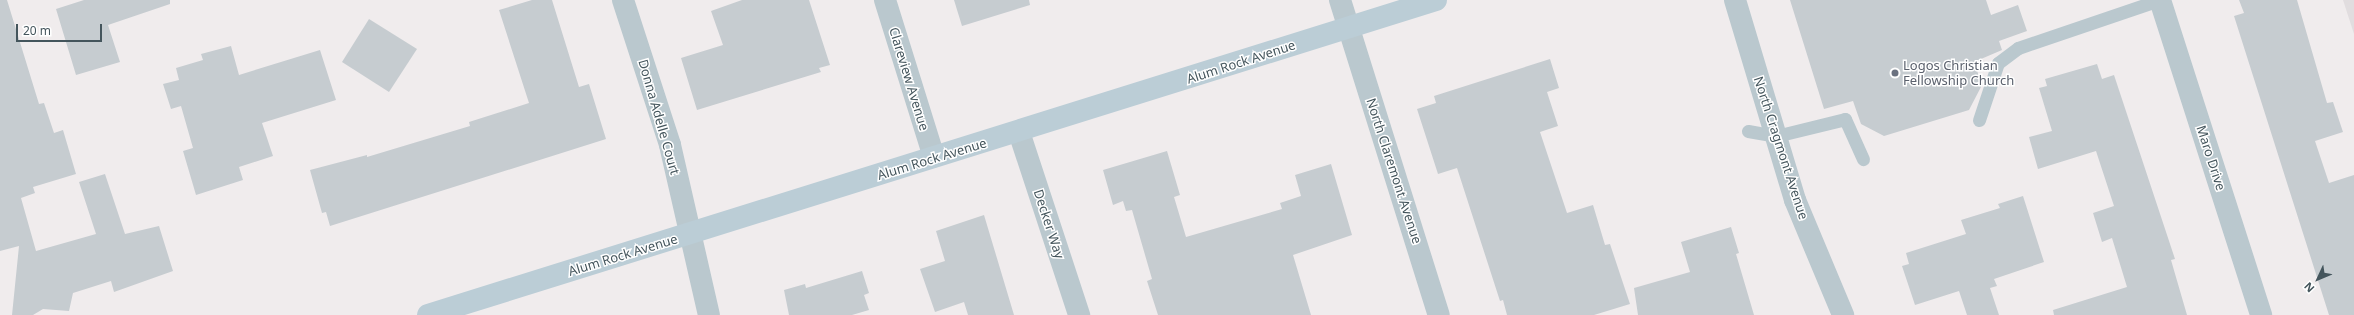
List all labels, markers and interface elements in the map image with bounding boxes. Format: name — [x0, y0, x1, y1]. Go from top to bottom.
scale bar — [18, 16, 104, 42]
text: 20 m — [23, 22, 51, 39]
street label: Clareview Avenue — [886, 25, 932, 133]
street label: Alum Rock Avenue — [1185, 37, 1297, 87]
street label: Donna Adelle Court — [635, 57, 683, 177]
place label: Logos Christian Fellowship Church — [1903, 58, 2014, 89]
marker: Logos Christian Fellowship Church — [1890, 68, 1900, 78]
street label: North Cragmont Avenue — [1750, 74, 1812, 222]
street label: North Claremont Avenue — [1363, 96, 1425, 246]
street label: Maro Drive — [2193, 123, 2229, 193]
street label: Alum Rock Avenue — [876, 135, 988, 183]
street label: Decker Way — [1030, 187, 1068, 261]
street label: Alum Rock Avenue — [567, 231, 679, 279]
north arrow — [2298, 259, 2338, 299]
text: N — [2301, 279, 2318, 296]

